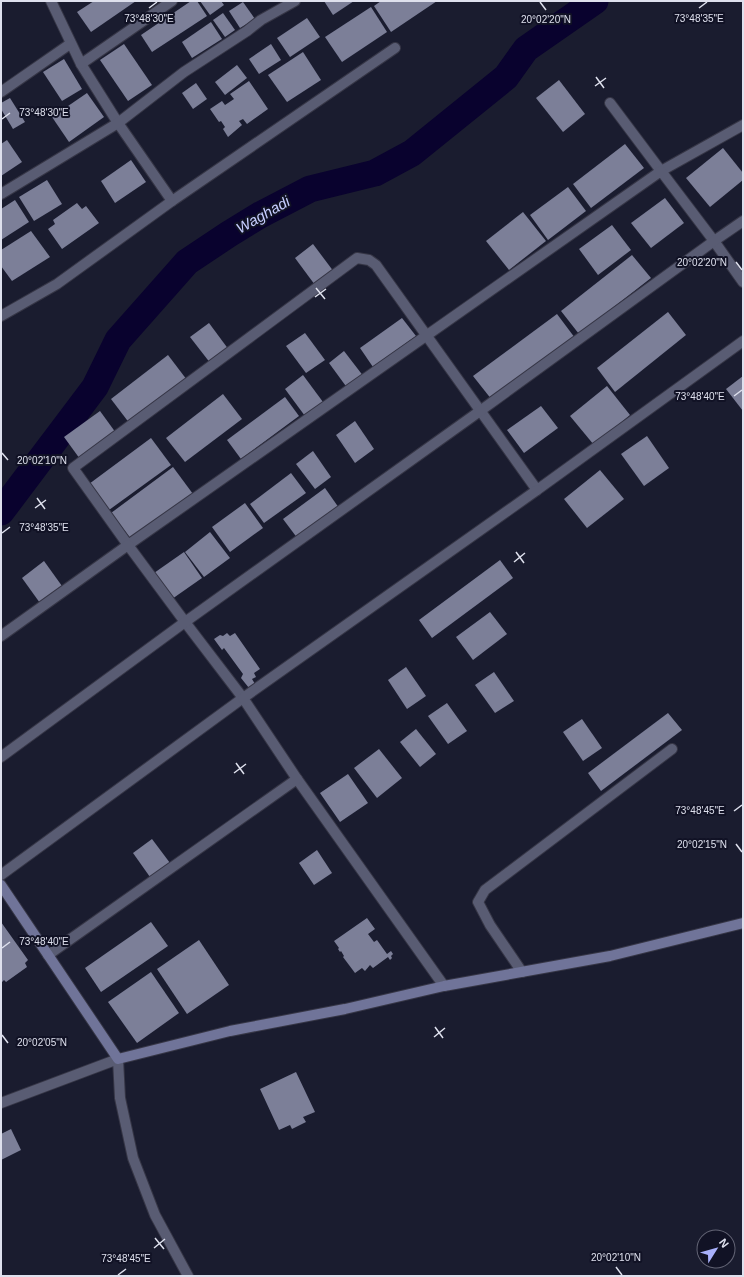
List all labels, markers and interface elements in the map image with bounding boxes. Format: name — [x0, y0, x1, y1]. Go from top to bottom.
text: 73°48'30"E — [124, 13, 174, 24]
text: 73°48'35"E — [674, 13, 724, 24]
text: 20°02'20"N — [521, 14, 571, 25]
text: 73°48'30"E — [19, 107, 69, 118]
water label: Waghadi — [233, 192, 293, 237]
text: 20°02'20"N — [677, 257, 727, 268]
text: 73°48'40"E — [675, 391, 725, 402]
text: 20°02'10"N — [17, 455, 67, 466]
text: 73°48'35"E — [19, 522, 69, 533]
text: 73°48'45"E — [675, 805, 725, 816]
text: 20°02'15"N — [677, 839, 727, 850]
text: 73°48'40"E — [19, 936, 69, 947]
text: 20°02'05"N — [17, 1037, 67, 1048]
north arrow — [696, 1229, 736, 1269]
text: N — [717, 1236, 731, 1250]
text: 20°02'10"N — [591, 1252, 641, 1263]
text: 73°48'45"E — [101, 1253, 151, 1264]

